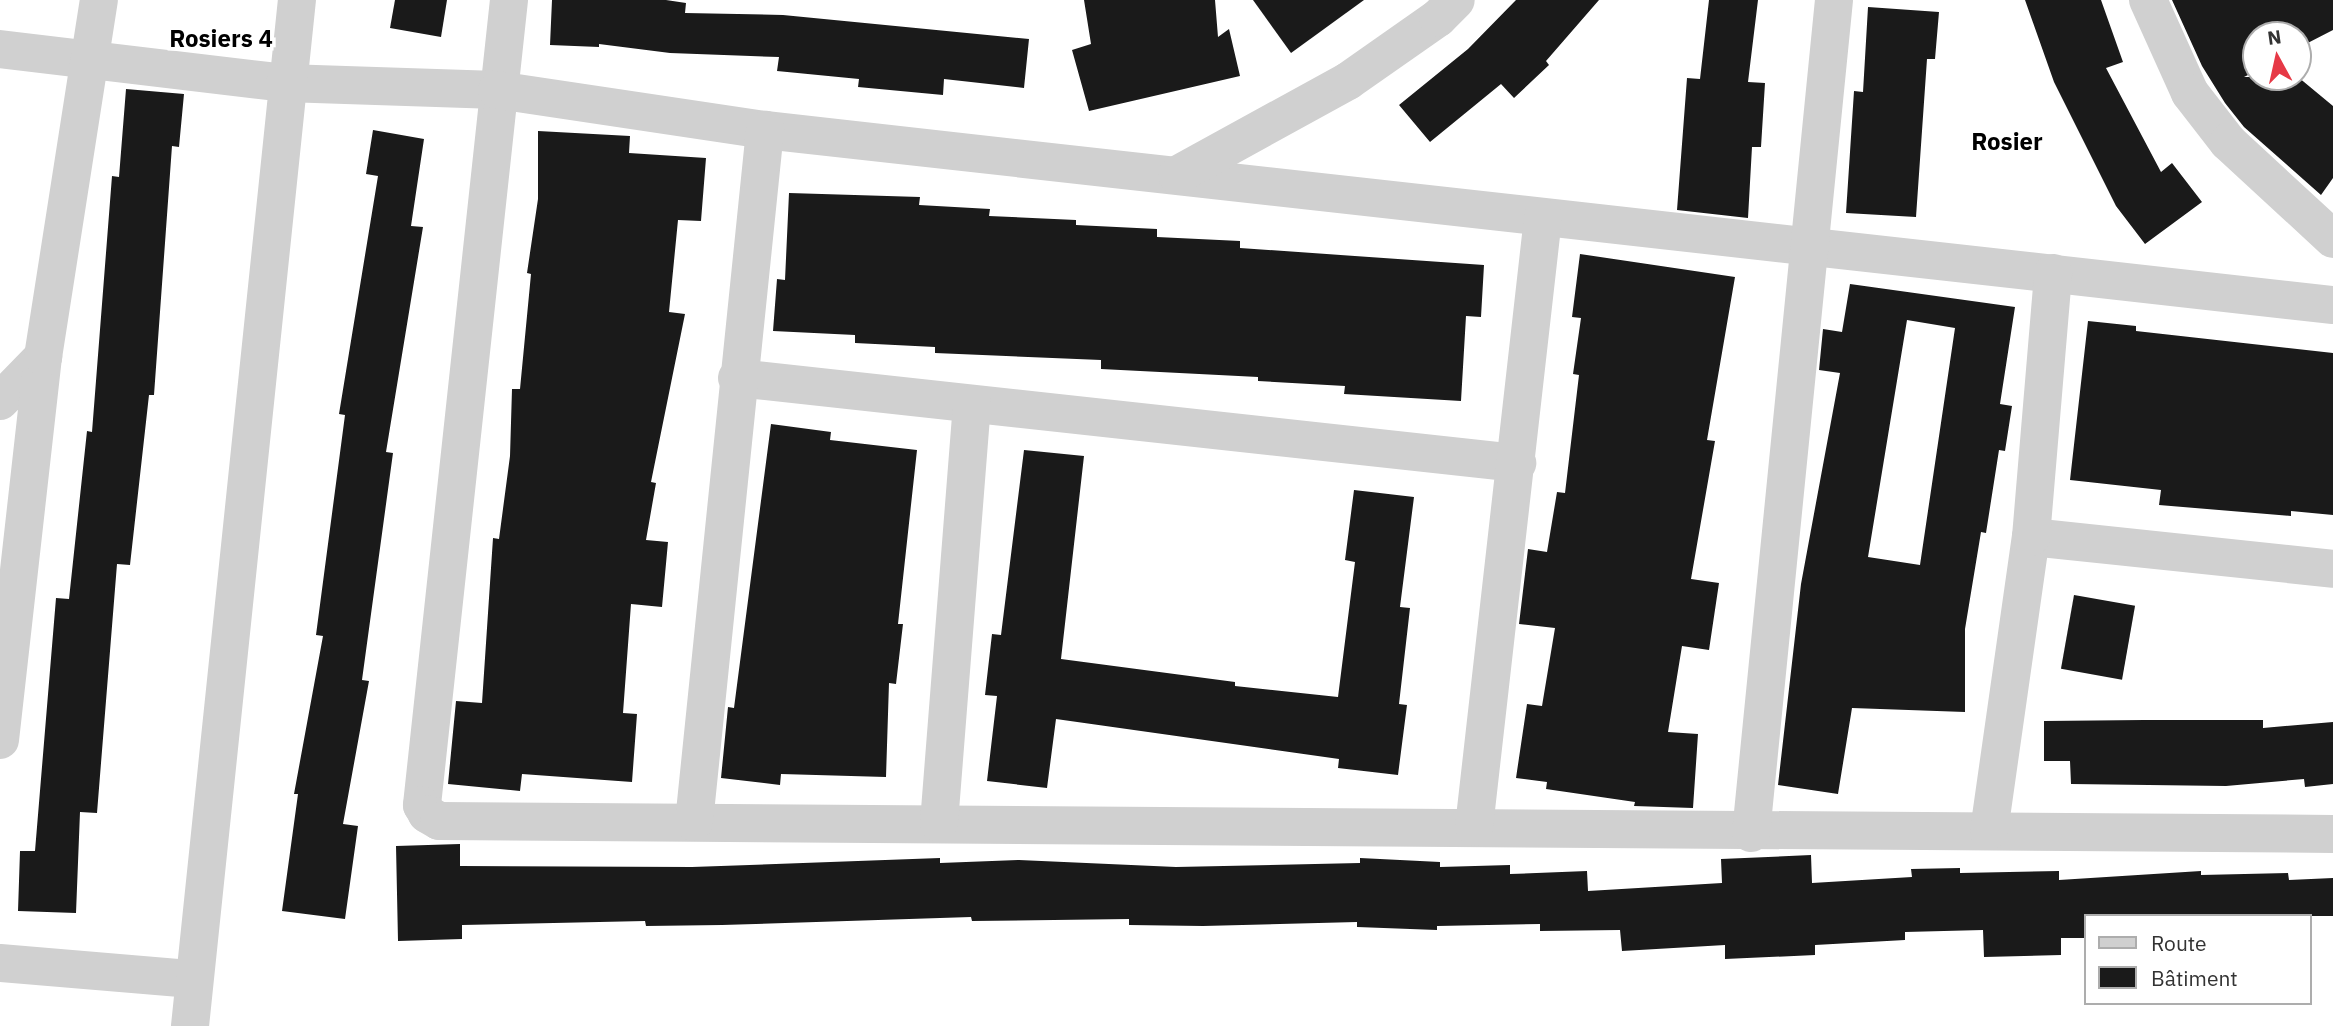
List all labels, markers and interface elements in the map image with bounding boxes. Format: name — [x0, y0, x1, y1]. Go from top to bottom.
north arrow — [2242, 21, 2312, 91]
text: N — [2266, 24, 2283, 50]
district label: Rosiers 4 — [169, 25, 273, 53]
district label: Rosier — [1971, 128, 2043, 156]
legend — [2084, 914, 2312, 1005]
text: Route — [2151, 929, 2207, 957]
text: Bâtiment — [2151, 964, 2238, 992]

